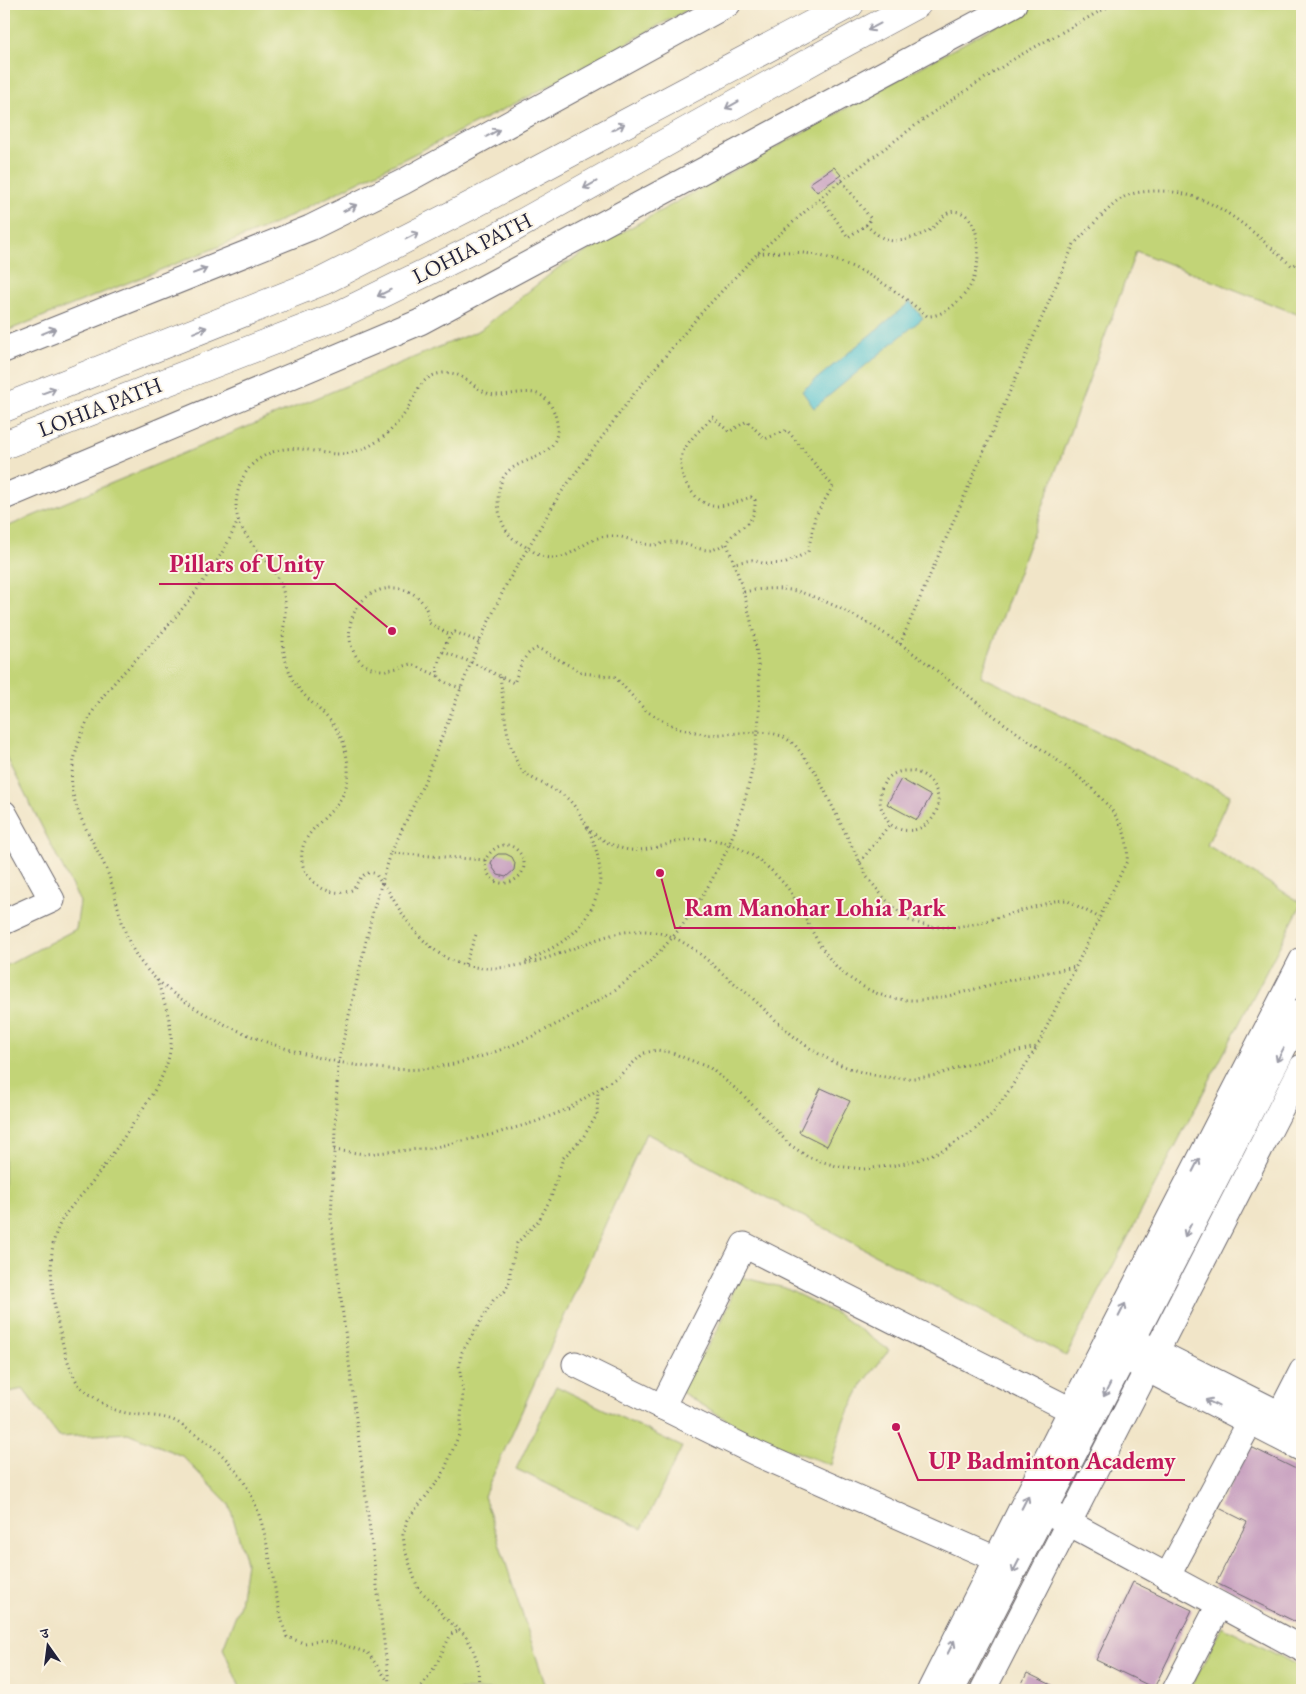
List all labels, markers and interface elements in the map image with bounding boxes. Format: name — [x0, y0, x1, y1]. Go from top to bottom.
one-way arrow — [867, 23, 882, 32]
one-way arrow — [724, 100, 739, 110]
one-way arrow — [610, 122, 625, 131]
one-way arrow — [486, 127, 500, 137]
one-way arrow — [583, 180, 598, 190]
one-way arrow — [342, 203, 357, 213]
street label: LOHIA PATH — [407, 205, 537, 291]
one-way arrow — [404, 231, 419, 240]
one-way arrow — [192, 266, 207, 275]
one-way arrow — [377, 289, 392, 298]
one-way arrow — [192, 325, 207, 335]
one-way arrow — [41, 326, 56, 336]
street label: LOHIA PATH — [34, 370, 166, 444]
one-way arrow — [41, 385, 56, 395]
callout: Pillars of Unity — [159, 545, 335, 584]
text: Pillars of Unity — [169, 548, 325, 580]
callout: Ram Manohar Lohia Park — [675, 889, 956, 928]
text: Ram Manohar Lohia Park — [684, 892, 946, 923]
one-way arrow — [1275, 1047, 1284, 1062]
one-way arrow — [1191, 1158, 1201, 1173]
one-way arrow — [1183, 1222, 1192, 1237]
one-way arrow — [1118, 1303, 1127, 1318]
one-way arrow — [1102, 1383, 1112, 1398]
one-way arrow — [1205, 1398, 1220, 1407]
callout: UP Badminton Academy — [918, 1441, 1185, 1480]
text: UP Badminton Academy — [929, 1445, 1176, 1477]
one-way arrow — [1020, 1494, 1030, 1509]
one-way arrow — [1011, 1558, 1020, 1573]
north arrow — [22, 1622, 72, 1672]
text: उ — [38, 1624, 51, 1643]
one-way arrow — [947, 1639, 957, 1654]

